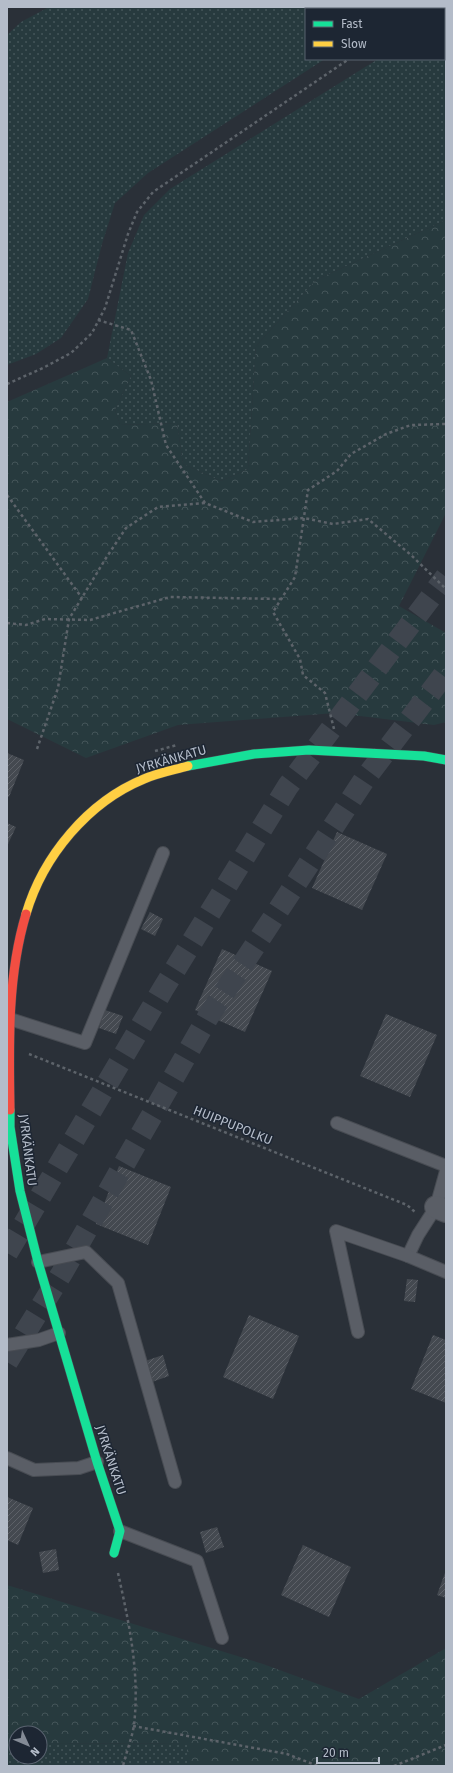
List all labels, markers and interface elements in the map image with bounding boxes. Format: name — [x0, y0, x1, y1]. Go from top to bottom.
legend — [305, 8, 445, 60]
text: Fast — [341, 17, 363, 31]
text: Slow — [341, 37, 367, 51]
street label: JYRKÄNKATU — [134, 742, 208, 776]
street label: HUIPPUPOLKU — [191, 1102, 275, 1148]
street label: JYRKÄNKATU — [16, 1113, 40, 1187]
street label: JYRKÄNKATU — [93, 1423, 129, 1497]
north arrow — [8, 1725, 48, 1765]
scale bar — [317, 1739, 379, 1765]
text: N — [28, 1744, 42, 1759]
text: 20 m — [323, 1746, 349, 1760]

